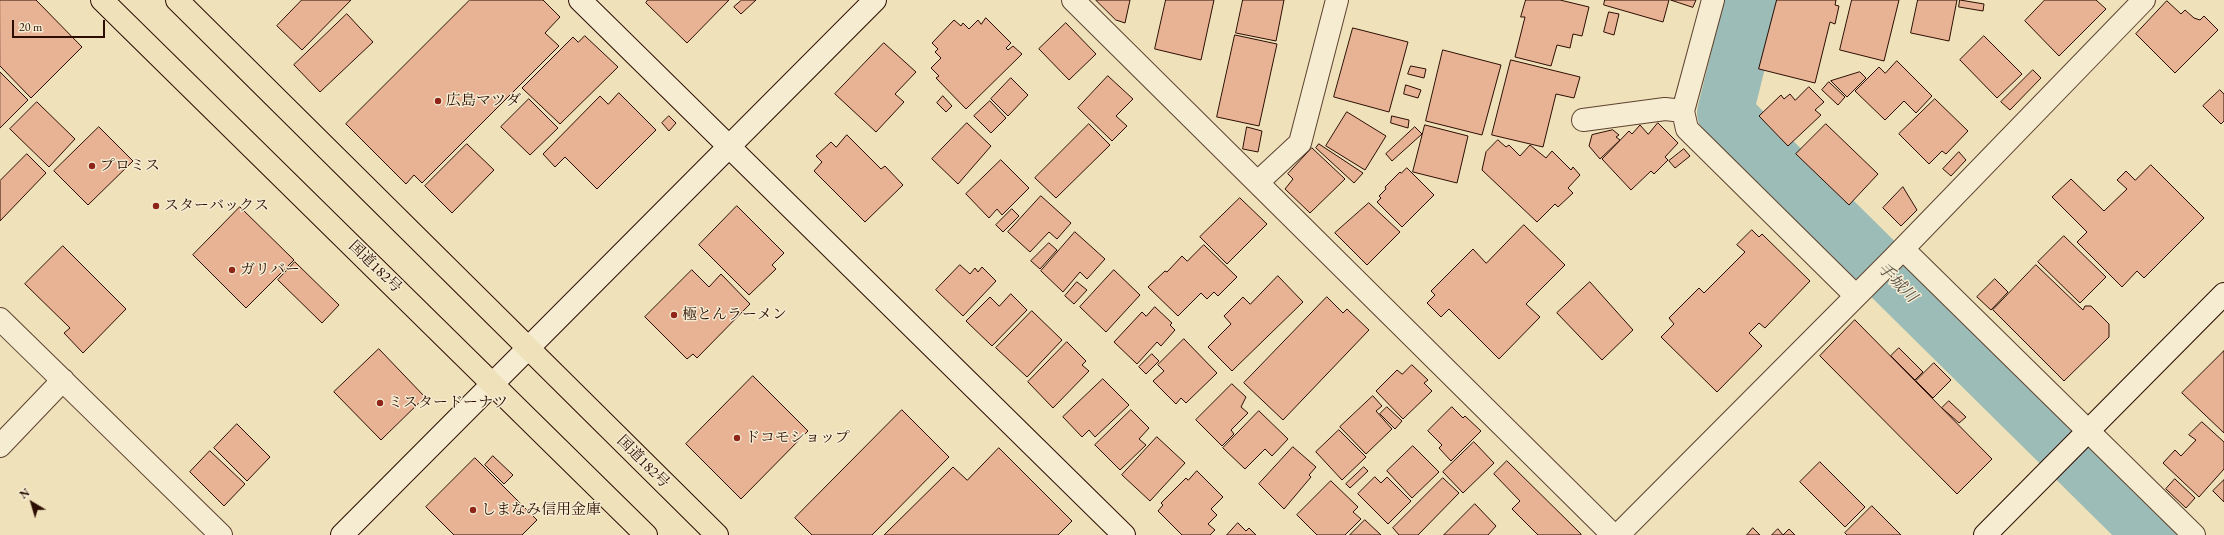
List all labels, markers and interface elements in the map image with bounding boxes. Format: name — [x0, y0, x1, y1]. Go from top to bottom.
scale bar — [14, 12, 107, 38]
text: 20 m — [19, 19, 42, 35]
place label: 広島マツダ — [446, 92, 521, 110]
marker: 広島マツダ — [433, 96, 443, 106]
place label: プロミス — [100, 157, 160, 175]
marker: プロミス — [87, 161, 97, 171]
place label: スターバックス — [164, 197, 269, 215]
marker: スターバックス — [151, 201, 161, 211]
street label: 国道182号 — [345, 237, 405, 297]
water label: 手城川 — [1873, 259, 1921, 307]
place label: ガリバー — [240, 261, 300, 279]
marker: ガリバー — [227, 265, 237, 275]
place label: 極とんラーメン — [682, 306, 787, 324]
marker: 極とんラーメン — [669, 310, 679, 320]
place label: ミスタードーナツ — [388, 394, 508, 412]
marker: ミスタードーナツ — [375, 398, 385, 408]
place label: ドコモショップ — [745, 429, 850, 447]
street label: 国道182号 — [613, 432, 673, 492]
marker: ドコモショップ — [732, 433, 742, 443]
north arrow — [12, 483, 52, 523]
text: N — [17, 485, 32, 502]
place label: しまなみ信用金庫 — [481, 501, 601, 519]
marker: しまなみ信用金庫 — [468, 505, 478, 515]

